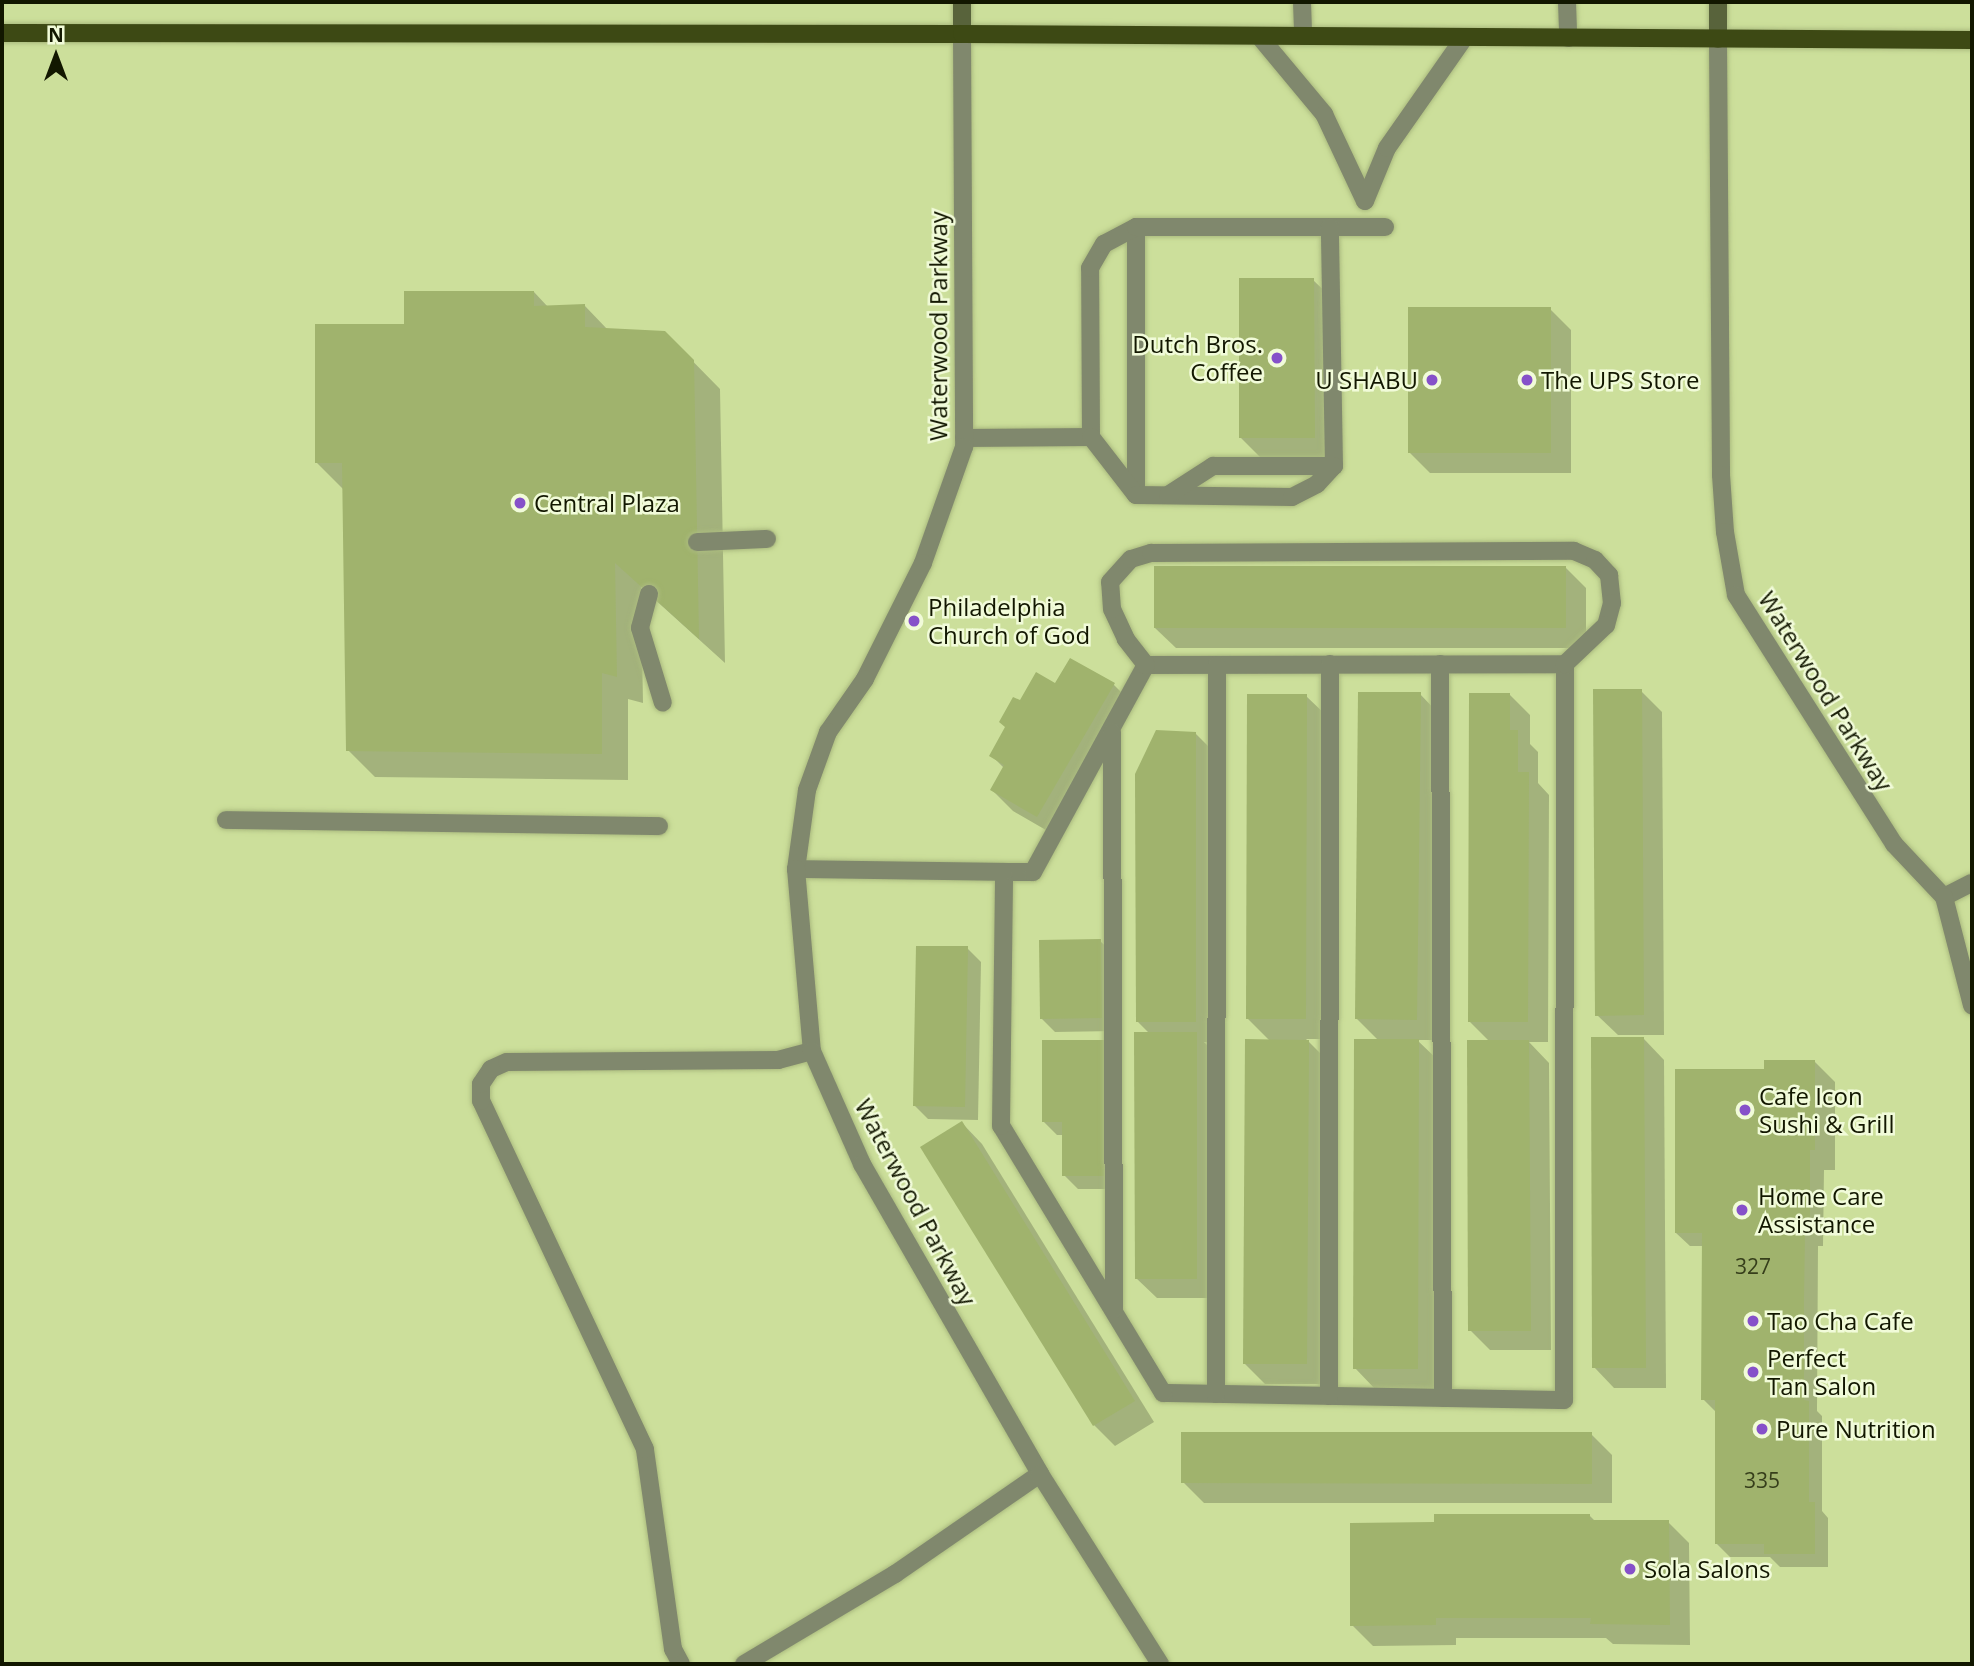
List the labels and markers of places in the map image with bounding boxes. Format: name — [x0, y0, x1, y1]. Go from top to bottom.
place label: Dutch Bros. Coffee — [1132, 330, 1263, 386]
marker: Dutch Bros. Coffee — [1269, 350, 1285, 366]
place label: U SHABU — [1315, 366, 1418, 394]
place label: The UPS Store — [1541, 366, 1699, 394]
marker: U SHABU — [1424, 372, 1440, 388]
marker: The UPS Store — [1519, 372, 1535, 388]
place label: Central Plaza — [534, 489, 680, 517]
marker: Central Plaza — [512, 495, 528, 511]
place label: Philadelphia Church of God — [928, 593, 1090, 649]
marker: Philadelphia Church of God — [906, 613, 922, 629]
place label: Cafe Icon Sushi & Grill — [1759, 1082, 1894, 1138]
marker: Cafe Icon Sushi & Grill — [1737, 1102, 1753, 1118]
place label: Home Care Assistance — [1758, 1182, 1884, 1238]
marker: Home Care Assistance — [1732, 1200, 1752, 1220]
place label: Tao Cha Cafe — [1767, 1307, 1914, 1335]
marker: Tao Cha Cafe — [1745, 1313, 1761, 1329]
place label: Perfect Tan Salon — [1767, 1344, 1876, 1400]
marker: Perfect Tan Salon — [1745, 1364, 1761, 1380]
place label: Pure Nutrition — [1776, 1415, 1936, 1443]
marker: Pure Nutrition — [1754, 1421, 1770, 1437]
place label: Sola Salons — [1644, 1555, 1770, 1583]
marker: Sola Salons — [1622, 1561, 1638, 1577]

